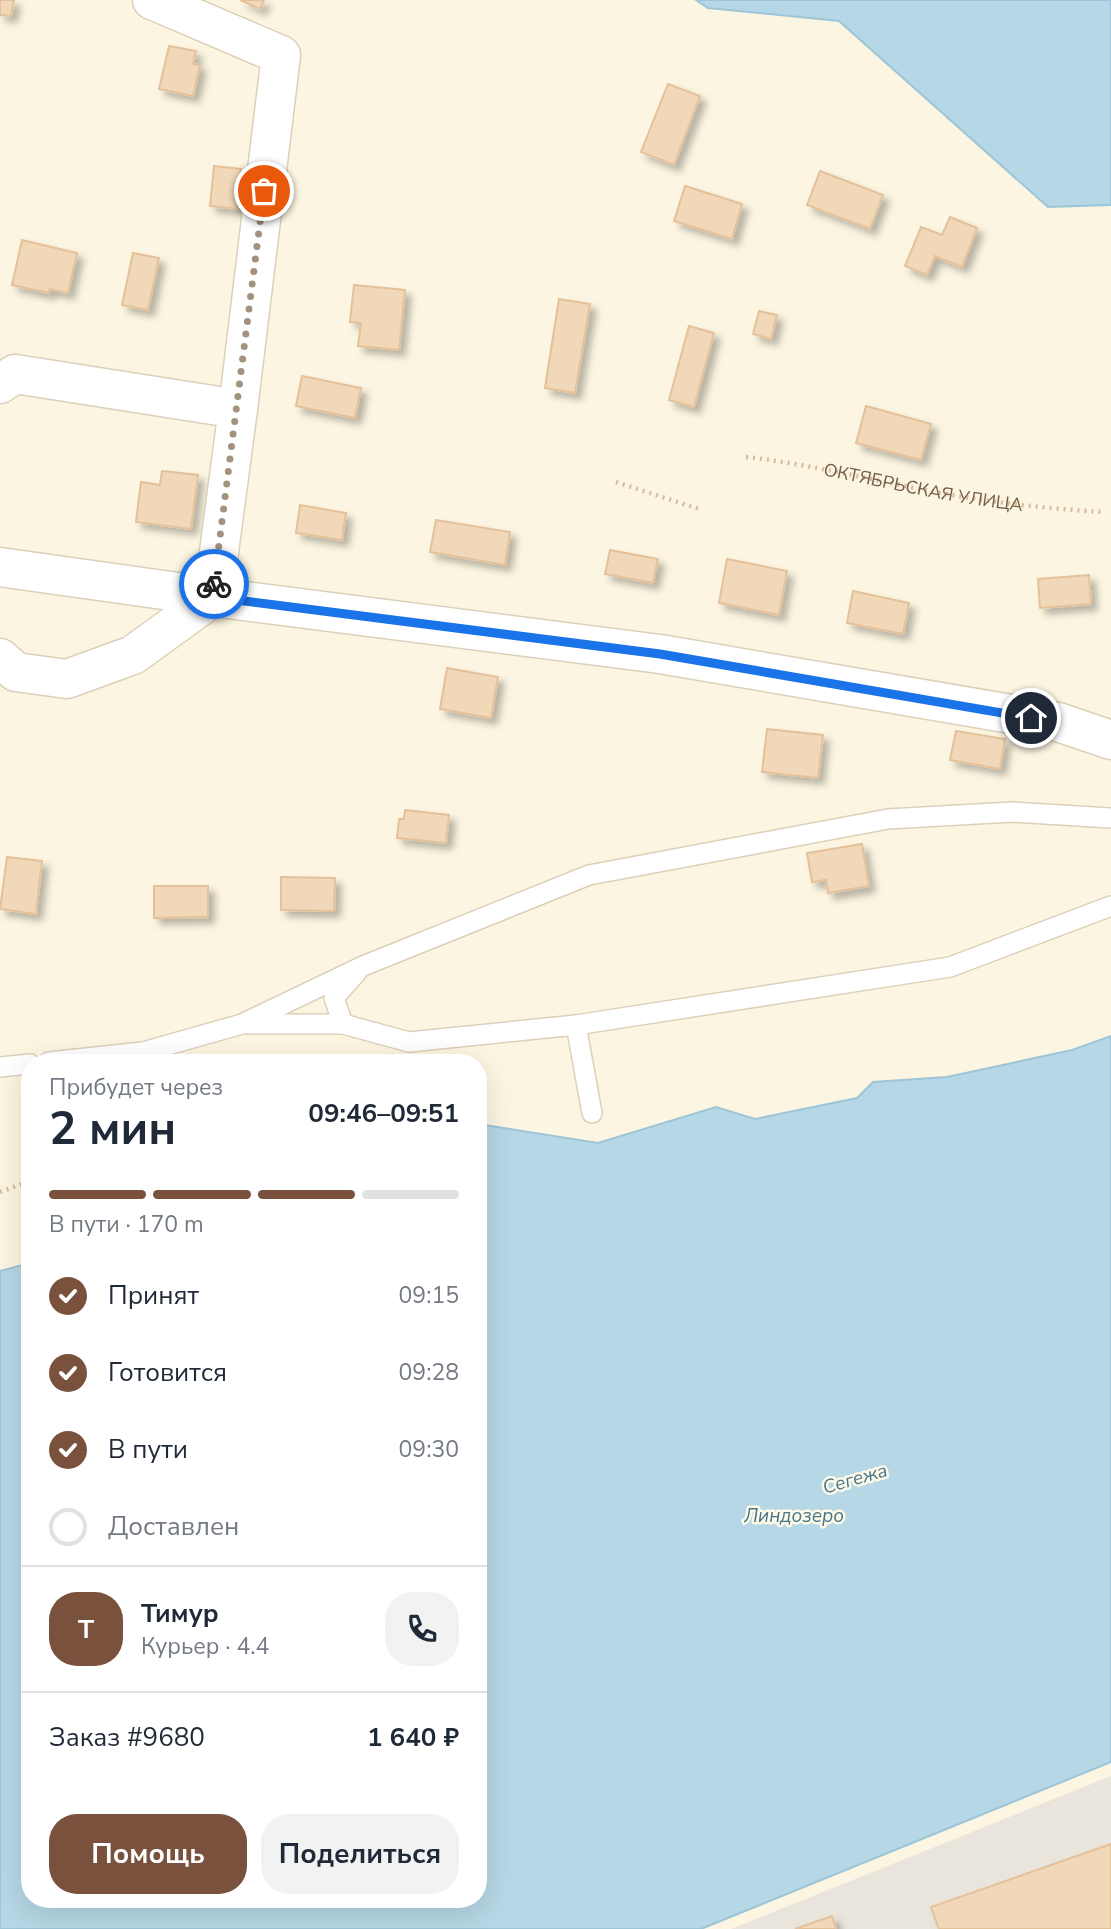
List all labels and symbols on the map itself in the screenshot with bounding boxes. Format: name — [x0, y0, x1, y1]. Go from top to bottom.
pin — [234, 161, 294, 221]
street label: ОКТЯБРЬСКАЯ УЛИЦА — [822, 457, 1024, 517]
courier — [179, 549, 249, 619]
pin — [1001, 688, 1061, 748]
water label: Сегежа — [819, 1457, 891, 1501]
water label: Линдозеро — [743, 1503, 844, 1529]

